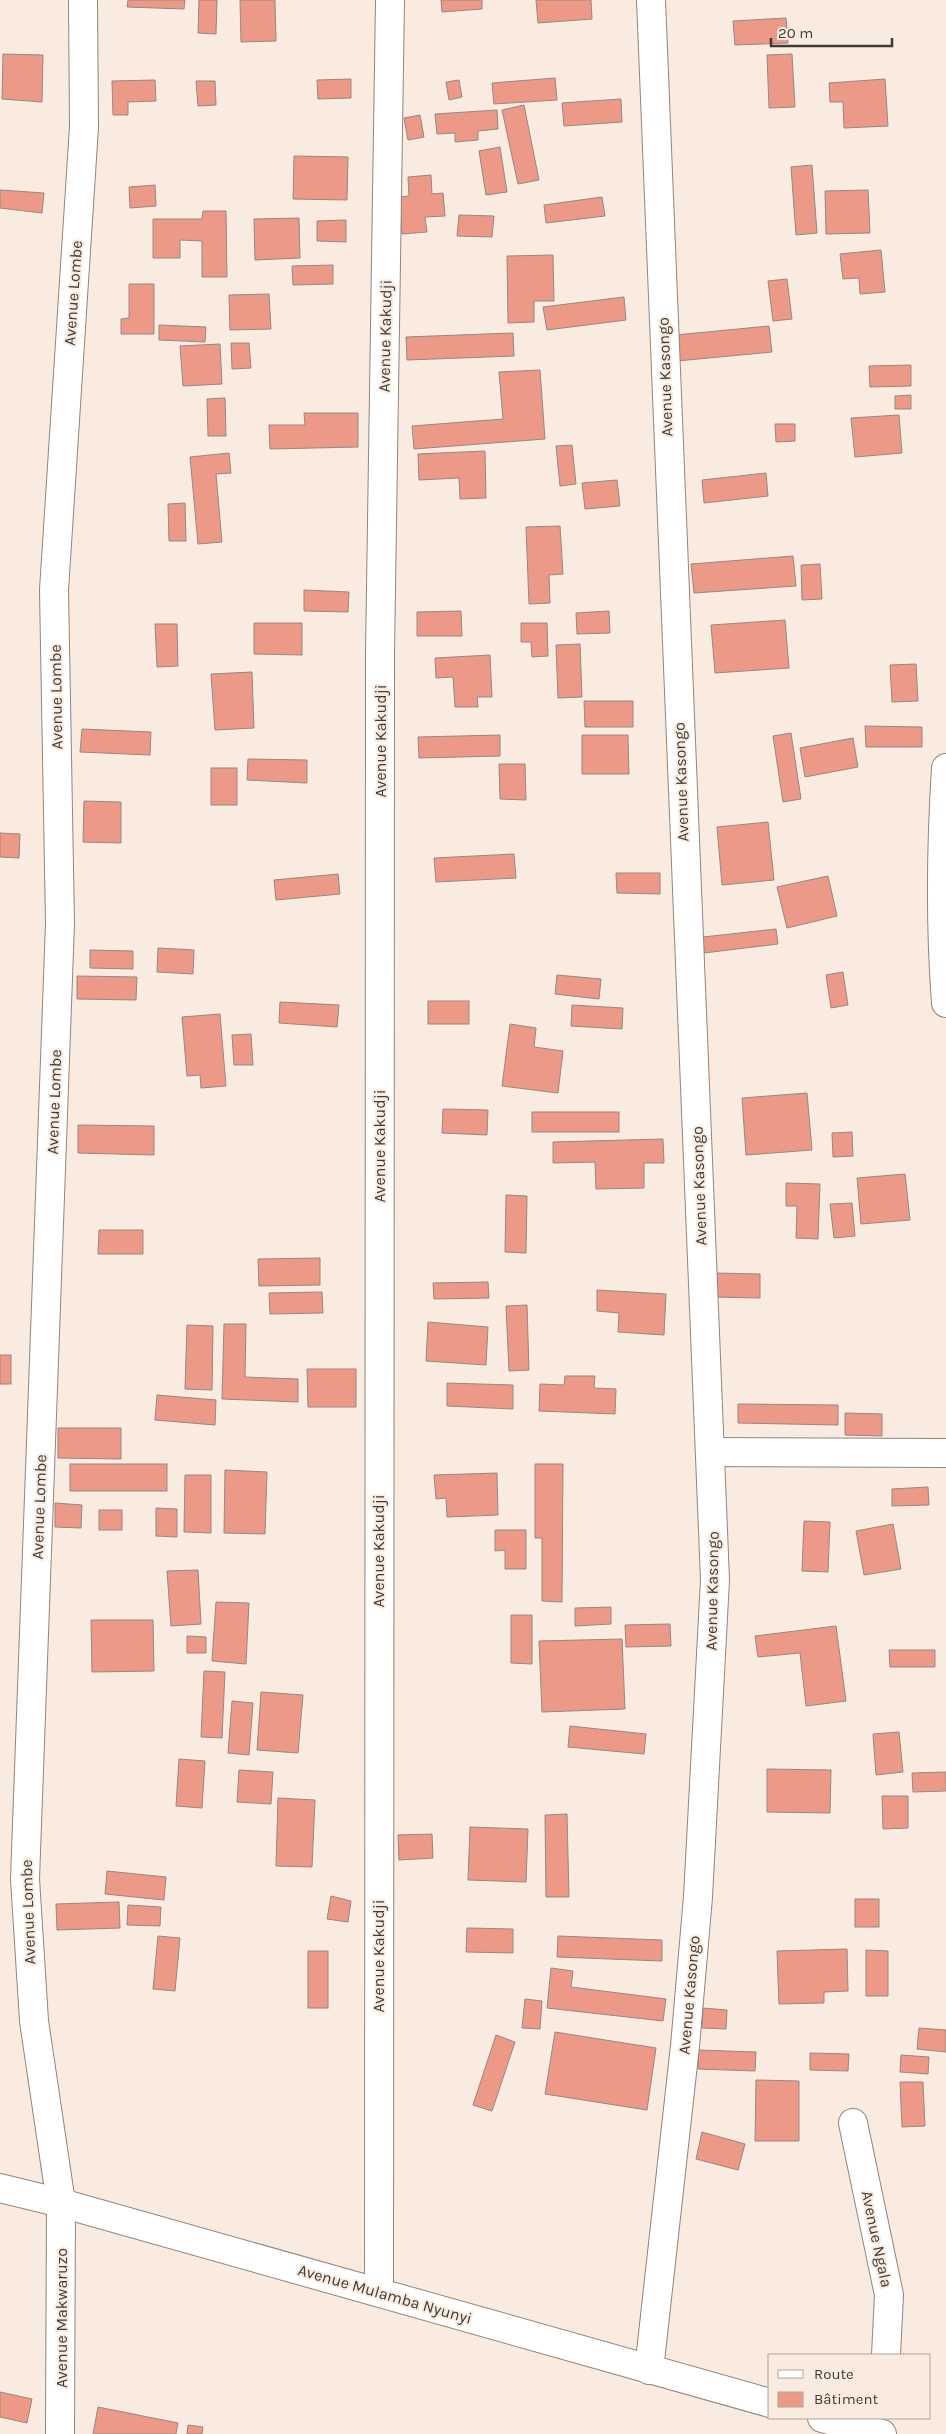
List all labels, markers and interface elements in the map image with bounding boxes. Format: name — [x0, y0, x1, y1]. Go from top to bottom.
scale bar — [771, 15, 892, 47]
text: 20 m — [778, 24, 813, 42]
street label: Avenue Lombe — [60, 240, 86, 346]
street label: Avenue Kakudji — [375, 279, 395, 393]
street label: Avenue Kasongo — [653, 317, 677, 437]
street label: Avenue Lombe — [46, 644, 66, 750]
street label: Avenue Kakudji — [371, 685, 390, 797]
street label: Avenue Kasongo — [669, 722, 693, 842]
street label: Avenue Lombe — [43, 1049, 65, 1155]
street label: Avenue Kakudji — [370, 1090, 389, 1202]
street label: Avenue Kasongo — [687, 1126, 711, 1246]
street label: Avenue Lombe — [28, 1454, 50, 1560]
street label: Avenue Kakudji — [369, 1495, 388, 1607]
street label: Avenue Kasongo — [701, 1531, 723, 1651]
street label: Avenue Lombe — [17, 1859, 39, 1965]
street label: Avenue Kakudji — [369, 1900, 388, 2012]
street label: Avenue Kasongo — [674, 1935, 704, 2055]
street label: Avenue Ngala — [857, 2189, 897, 2289]
street label: Avenue Makwaruzo — [52, 2248, 71, 2388]
street label: Avenue Mulamba Nyunyi — [296, 2260, 474, 2328]
legend — [768, 2354, 931, 2419]
text: Route — [814, 2365, 854, 2383]
text: Bâtiment — [814, 2390, 878, 2408]

